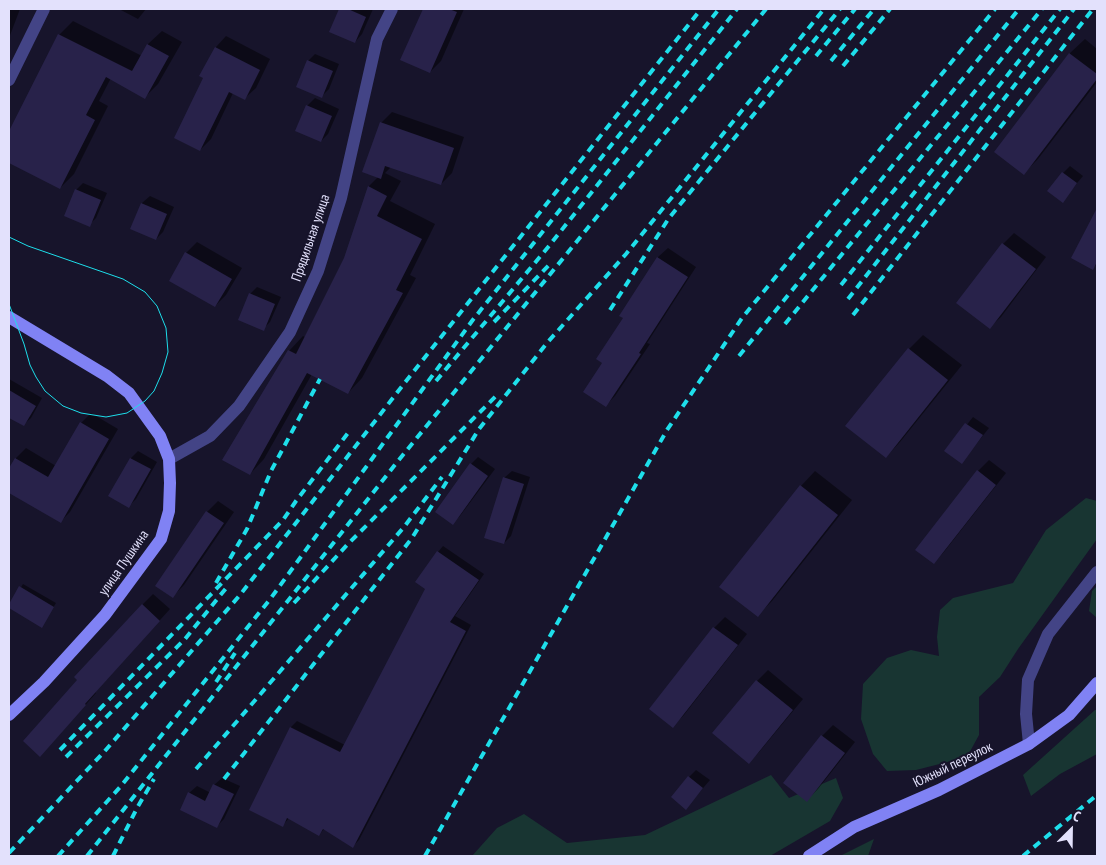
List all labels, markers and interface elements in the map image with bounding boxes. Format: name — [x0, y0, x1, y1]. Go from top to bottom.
street label: Прядильная улица — [288, 192, 334, 284]
street label: улица Пушкина — [95, 527, 153, 599]
street label: Южный переулок — [911, 739, 995, 791]
north arrow — [1046, 805, 1096, 855]
text: С — [1070, 807, 1083, 826]

